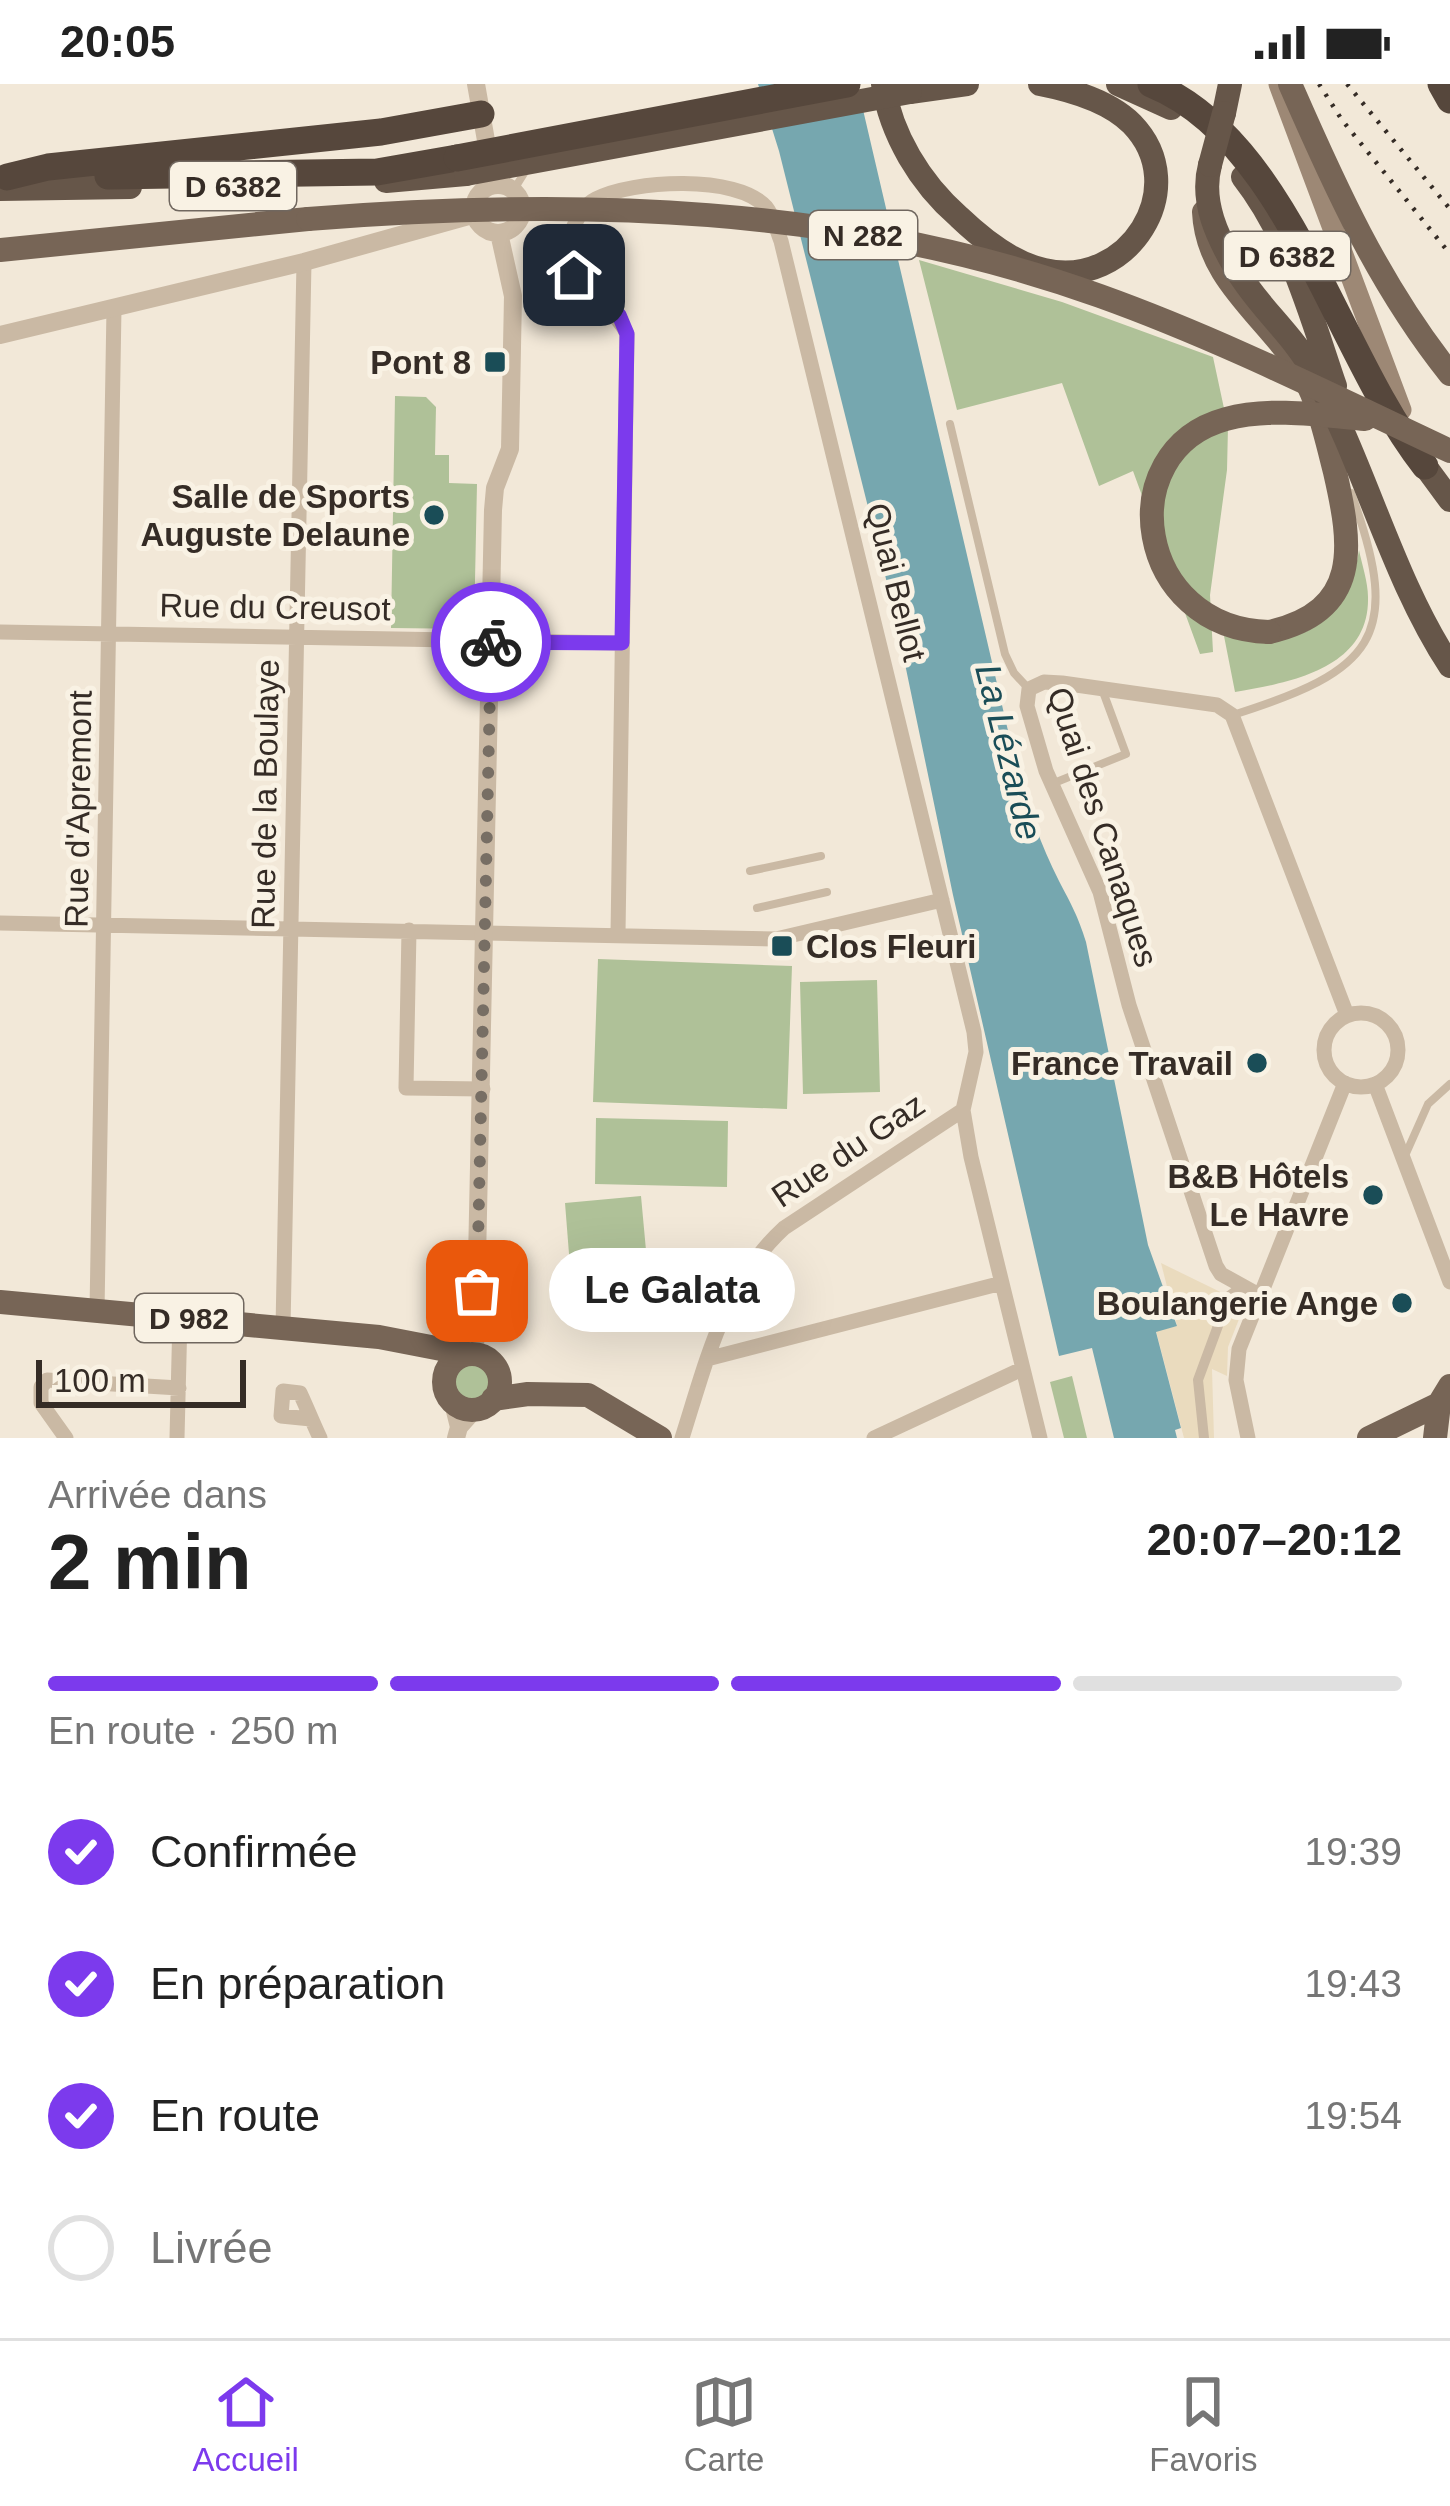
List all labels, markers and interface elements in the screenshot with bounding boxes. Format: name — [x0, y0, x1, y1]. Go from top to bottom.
text: 20:05 — [60, 16, 175, 67]
road number: D 6382 — [170, 162, 296, 210]
road number: N 282 — [809, 211, 917, 259]
pin — [523, 224, 625, 326]
road number: D 6382 — [1224, 232, 1350, 280]
icon: home — [541, 242, 607, 308]
place label: Pont 8 — [370, 344, 471, 381]
marker: Pont 8 — [482, 349, 508, 375]
place label: Salle de Sports Auguste Delaune — [140, 478, 410, 553]
street label: Quai Bellot — [859, 499, 933, 665]
marker: Salle de Sports Auguste Delaune — [421, 502, 447, 528]
courier — [431, 582, 551, 702]
street label: Rue du Creusot — [159, 586, 391, 628]
icon: bike — [458, 609, 524, 675]
street label: Rue de la Boulaye — [244, 659, 286, 929]
water label: La Lézarde — [967, 660, 1051, 844]
street label: Quai des Canaques — [1040, 683, 1166, 971]
street label: Rue d'Apremont — [57, 690, 99, 928]
place label: Clos Fleuri — [806, 928, 977, 965]
marker: Clos Fleuri — [769, 933, 795, 959]
place label: France Travail — [1011, 1045, 1233, 1082]
marker: France Travail — [1244, 1050, 1270, 1076]
street label: Rue du Gaz — [765, 1085, 931, 1215]
place label: B&B Hôtels Le Havre — [1167, 1158, 1349, 1233]
marker: B&B Hôtels Le Havre — [1360, 1182, 1386, 1208]
pin — [426, 1240, 528, 1342]
callout: Le Galata — [549, 1249, 795, 1333]
icon: bag — [444, 1258, 510, 1324]
text: Le Galata — [584, 1268, 760, 1311]
place label: Boulangerie Ange — [1097, 1285, 1378, 1322]
marker: Boulangerie Ange — [1389, 1290, 1415, 1316]
road number: D 982 — [135, 1294, 243, 1342]
scale bar — [36, 1354, 246, 1407]
text: 100 m — [54, 1362, 146, 1399]
text: Arrivée dans — [48, 1473, 267, 1516]
text: 20:07–20:12 — [1147, 1514, 1402, 1565]
text: 2 min — [48, 1518, 252, 1606]
text: En route · 250 m — [48, 1709, 338, 1752]
icon: check — [48, 1819, 114, 1885]
text: Confirmée — [150, 1826, 358, 1877]
text: 19:39 — [1304, 1830, 1402, 1873]
icon: check — [48, 1951, 114, 2017]
text: En préparation — [150, 1958, 445, 2009]
text: 19:43 — [1304, 1962, 1402, 2005]
icon: check — [48, 2083, 114, 2149]
text: En route — [150, 2090, 320, 2141]
text: 19:54 — [1304, 2094, 1402, 2137]
text: Livrée — [150, 2222, 273, 2273]
tab: Accueil — [192, 2369, 299, 2479]
tab: Carte — [684, 2369, 764, 2479]
tab: Favoris — [1149, 2369, 1258, 2479]

